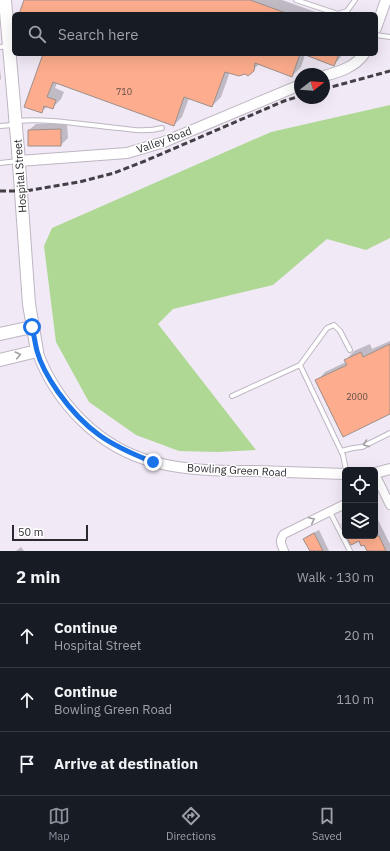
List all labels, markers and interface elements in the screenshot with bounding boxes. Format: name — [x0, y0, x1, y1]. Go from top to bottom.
search box — [12, 12, 378, 56]
icon: search — [26, 23, 48, 45]
text: Search here — [58, 25, 138, 44]
north arrow — [294, 68, 330, 104]
house number: 710 — [116, 86, 132, 97]
street label: Valley Road — [135, 124, 193, 156]
street label: Hospital Street — [10, 139, 30, 213]
route start — [23, 318, 41, 336]
one-way arrow — [15, 352, 21, 360]
house number: 2000 — [346, 391, 368, 402]
one-way arrow — [363, 440, 370, 448]
route end — [144, 453, 162, 471]
street label: Bowling Green Road — [187, 460, 287, 480]
map controls — [342, 467, 378, 539]
button: locate — [342, 467, 378, 503]
button: layers — [342, 503, 378, 539]
one-way arrow — [308, 517, 316, 525]
scale bar — [12, 523, 88, 542]
text: 50 m — [18, 525, 43, 539]
text: 2 min — [16, 566, 60, 588]
text: Walk · 130 m — [297, 569, 374, 586]
text: Continue — [54, 618, 118, 637]
icon: ahead — [16, 625, 38, 647]
text: 20 m — [344, 627, 374, 644]
text: Hospital Street — [54, 637, 141, 654]
text: Continue — [54, 682, 118, 701]
icon: ahead — [16, 689, 38, 711]
text: 110 m — [336, 691, 374, 708]
text: Bowling Green Road — [54, 701, 172, 718]
icon: arrive — [16, 753, 38, 775]
text: Arrive at destination — [54, 754, 198, 773]
tab: Map — [48, 805, 70, 843]
tab: Directions — [166, 805, 216, 843]
tab: Saved — [312, 805, 342, 843]

